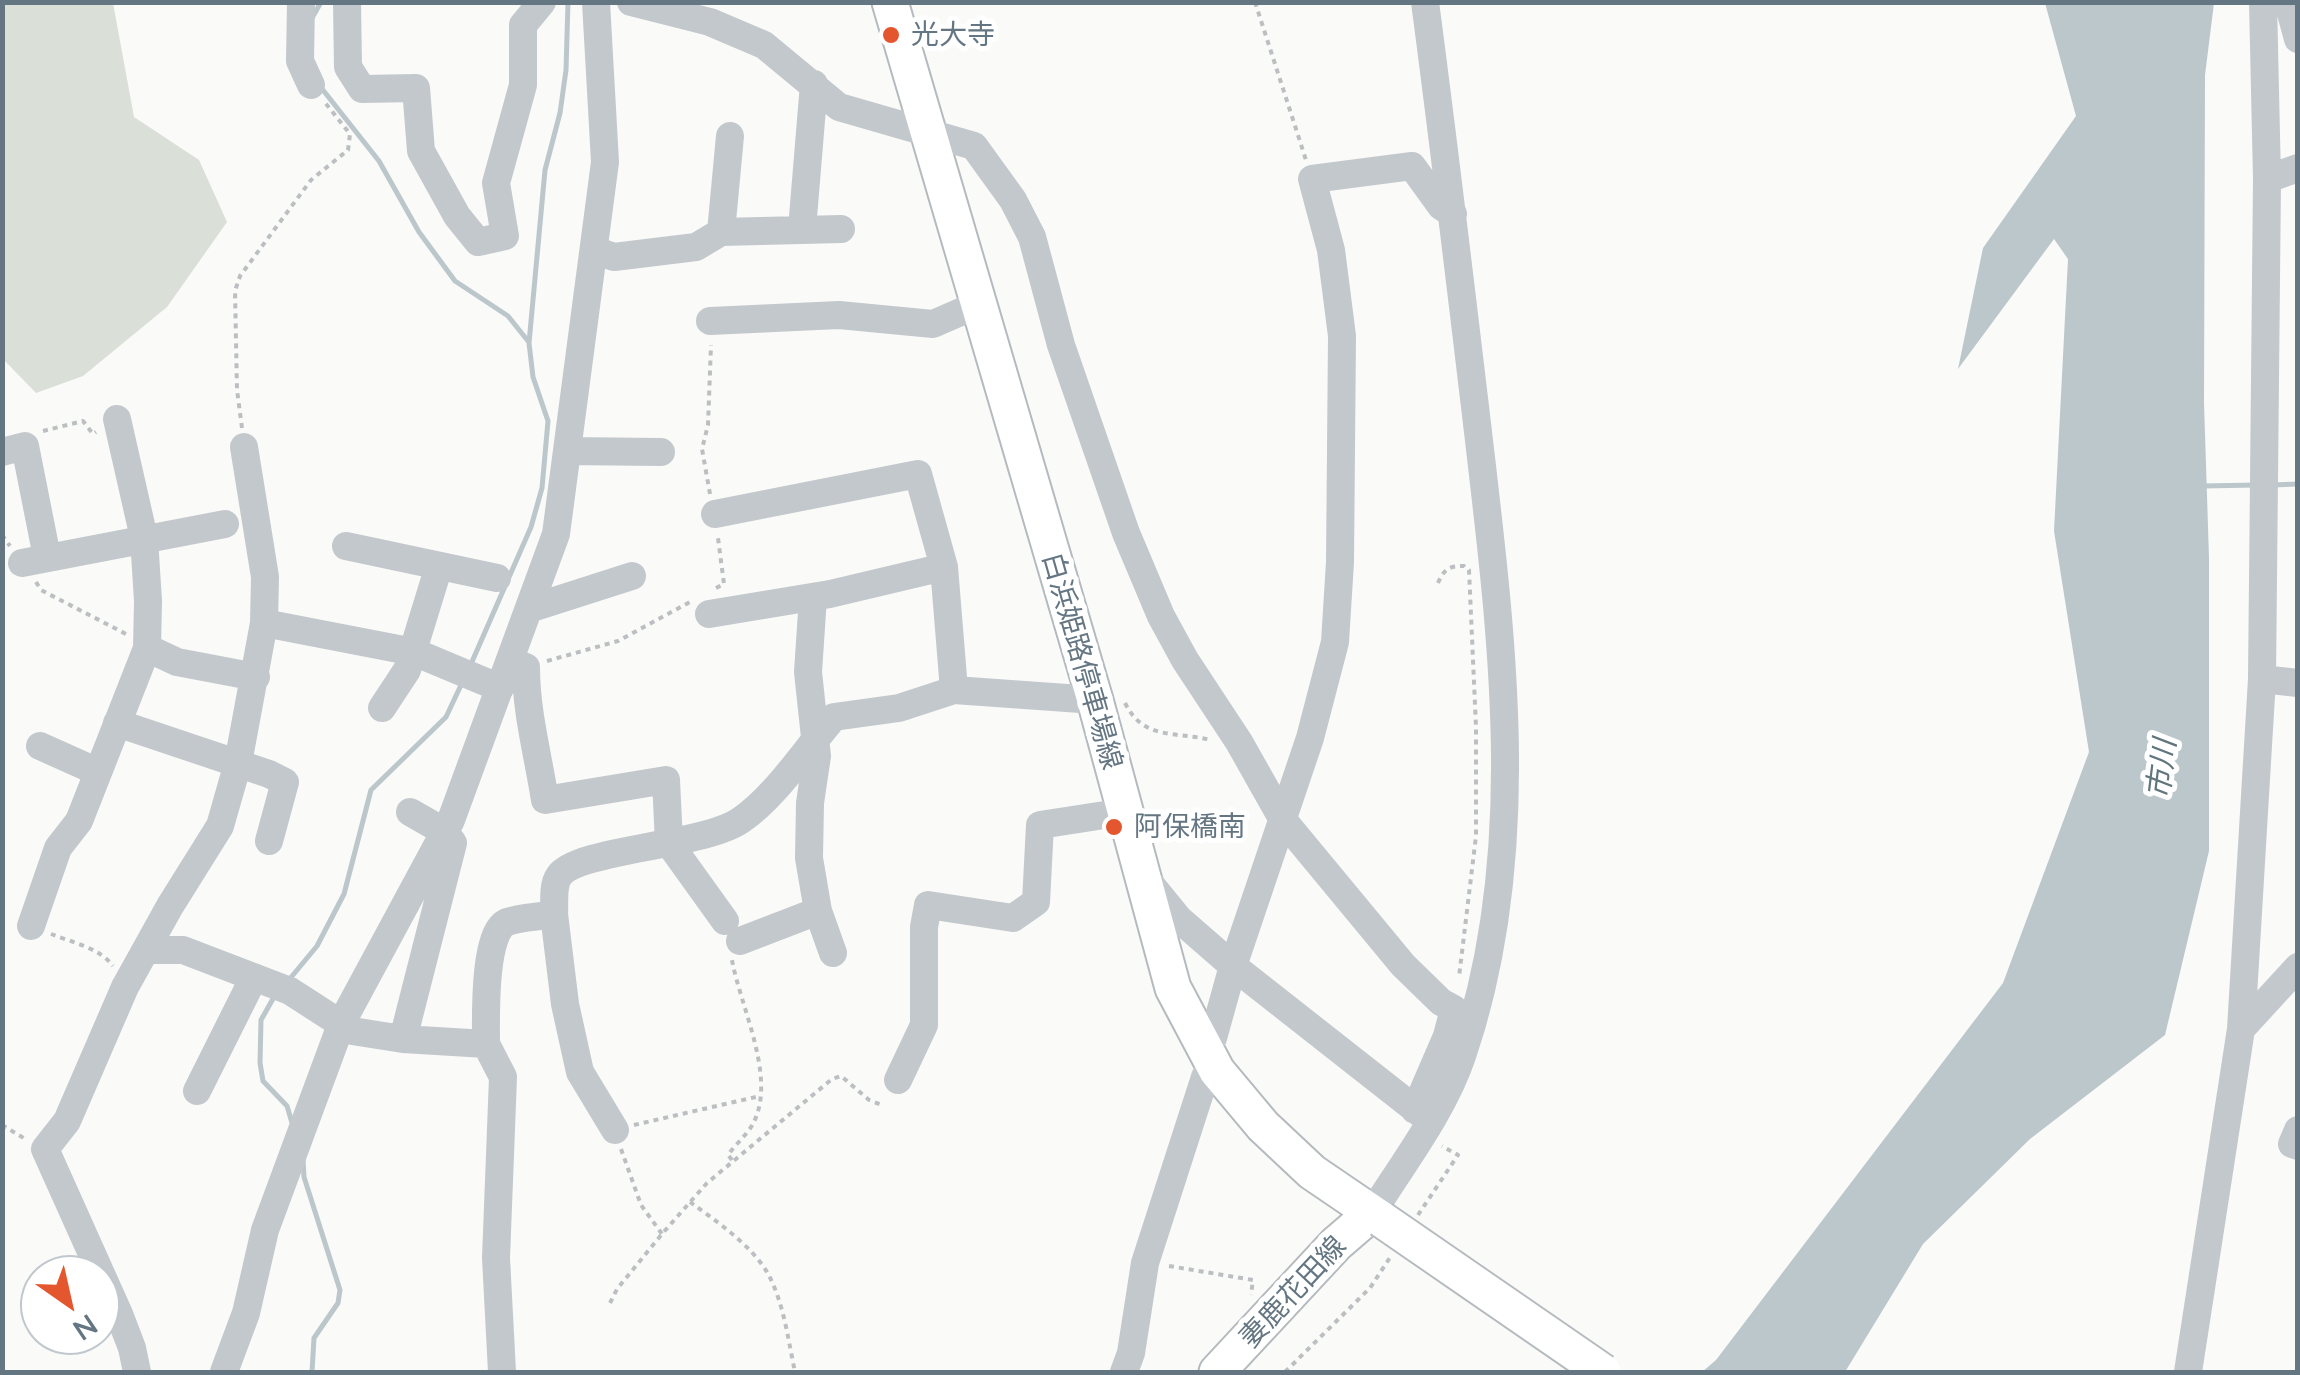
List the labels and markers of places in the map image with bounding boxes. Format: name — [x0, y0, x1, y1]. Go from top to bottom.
place label: 光大寺 — [911, 18, 995, 52]
marker: 光大寺 — [880, 24, 902, 46]
place label: 阿保橋南 — [1134, 810, 1246, 844]
marker: 阿保橋南 — [1103, 816, 1125, 838]

